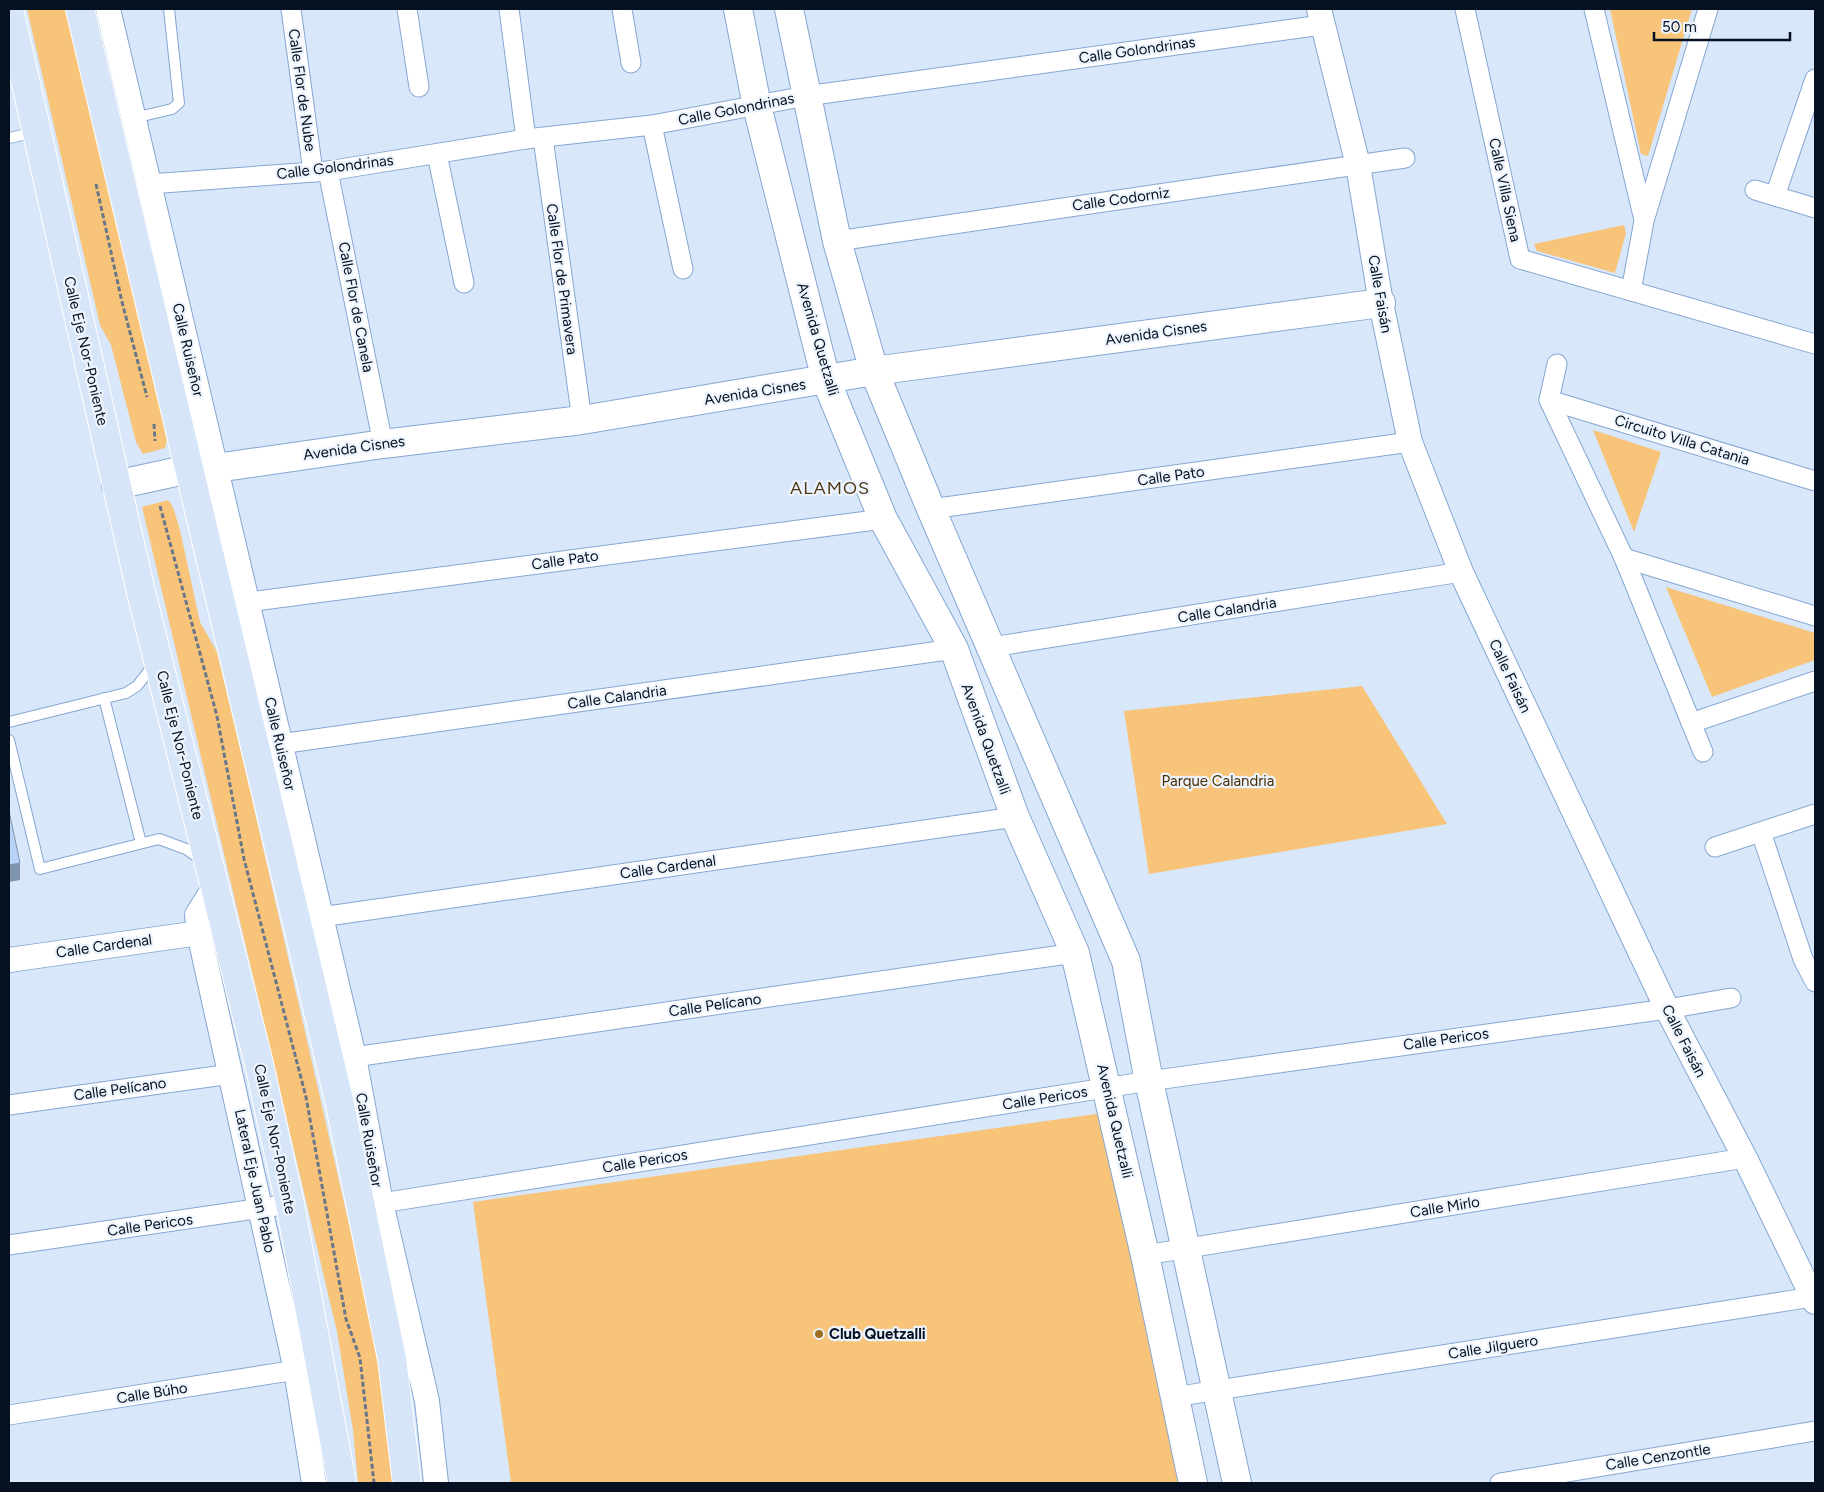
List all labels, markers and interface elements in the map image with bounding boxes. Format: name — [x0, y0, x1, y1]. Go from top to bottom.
scale bar — [1654, 10, 1790, 42]
text: 50 m — [1662, 18, 1697, 36]
street label: Calle Flor de Nube — [284, 28, 320, 152]
street label: Calle Golondrinas — [1077, 33, 1197, 67]
street label: Calle Golondrinas — [676, 89, 796, 129]
street label: Calle Villa Siena — [1485, 136, 1525, 244]
street label: Calle Golondrinas — [275, 151, 395, 183]
street label: Calle Codorniz — [1071, 183, 1171, 215]
street label: Calle Flor de Primavera — [542, 202, 582, 356]
street label: Calle Flor de Canela — [335, 240, 377, 374]
street label: Calle Faisán — [1364, 253, 1396, 335]
street label: Calle Eje Nor-Poniente — [60, 274, 112, 428]
street label: Avenida Quetzalli — [793, 280, 843, 398]
street label: Calle Ruiseñor — [168, 301, 208, 399]
street label: Avenida Cisnes — [1104, 317, 1208, 349]
street label: Avenida Cisnes — [703, 375, 807, 409]
street label: Circuito Villa Catania — [1612, 411, 1752, 469]
street label: Avenida Cisnes — [302, 432, 406, 464]
street label: Calle Pato — [1136, 462, 1206, 490]
district label: ALAMOS — [790, 477, 870, 499]
street label: Calle Pato — [530, 546, 600, 574]
street label: Calle Calandria — [1176, 593, 1278, 627]
street label: Calle Faisán — [1485, 636, 1535, 716]
street label: Calle Eje Nor-Poniente — [153, 669, 207, 821]
street label: Calle Calandria — [566, 681, 668, 713]
street label: Avenida Quetzalli — [958, 681, 1014, 797]
street label: Calle Ruiseñor — [260, 695, 300, 793]
park label: Parque Calandria — [1162, 772, 1274, 790]
street label: Calle Cardenal — [619, 851, 717, 883]
street label: Calle Cardenal — [55, 930, 153, 962]
street label: Calle Pelícano — [668, 990, 763, 1020]
street label: Calle Faisán — [1658, 1002, 1710, 1080]
street label: Calle Pericos — [1402, 1024, 1490, 1054]
street label: Calle Eje Nor-Poniente — [250, 1062, 300, 1216]
street label: Avenida Quetzalli — [1093, 1062, 1137, 1180]
street label: Calle Pelícano — [73, 1074, 168, 1104]
street label: Calle Pericos — [1001, 1082, 1089, 1114]
street label: Calle Ruiseñor — [352, 1091, 386, 1189]
street label: Lateral Eje Juan Pablo — [231, 1107, 279, 1255]
street label: Calle Pericos — [601, 1145, 689, 1177]
street label: Calle Mirlo — [1409, 1193, 1481, 1221]
street label: Calle Pericos — [106, 1210, 194, 1240]
place label: Club Quetzalli — [829, 1325, 926, 1343]
marker: Club Quetzalli — [813, 1328, 825, 1340]
street label: Calle Jilguero — [1447, 1331, 1539, 1363]
street label: Calle Búho — [115, 1378, 189, 1407]
street label: Calle Cenzontle — [1604, 1440, 1712, 1474]

